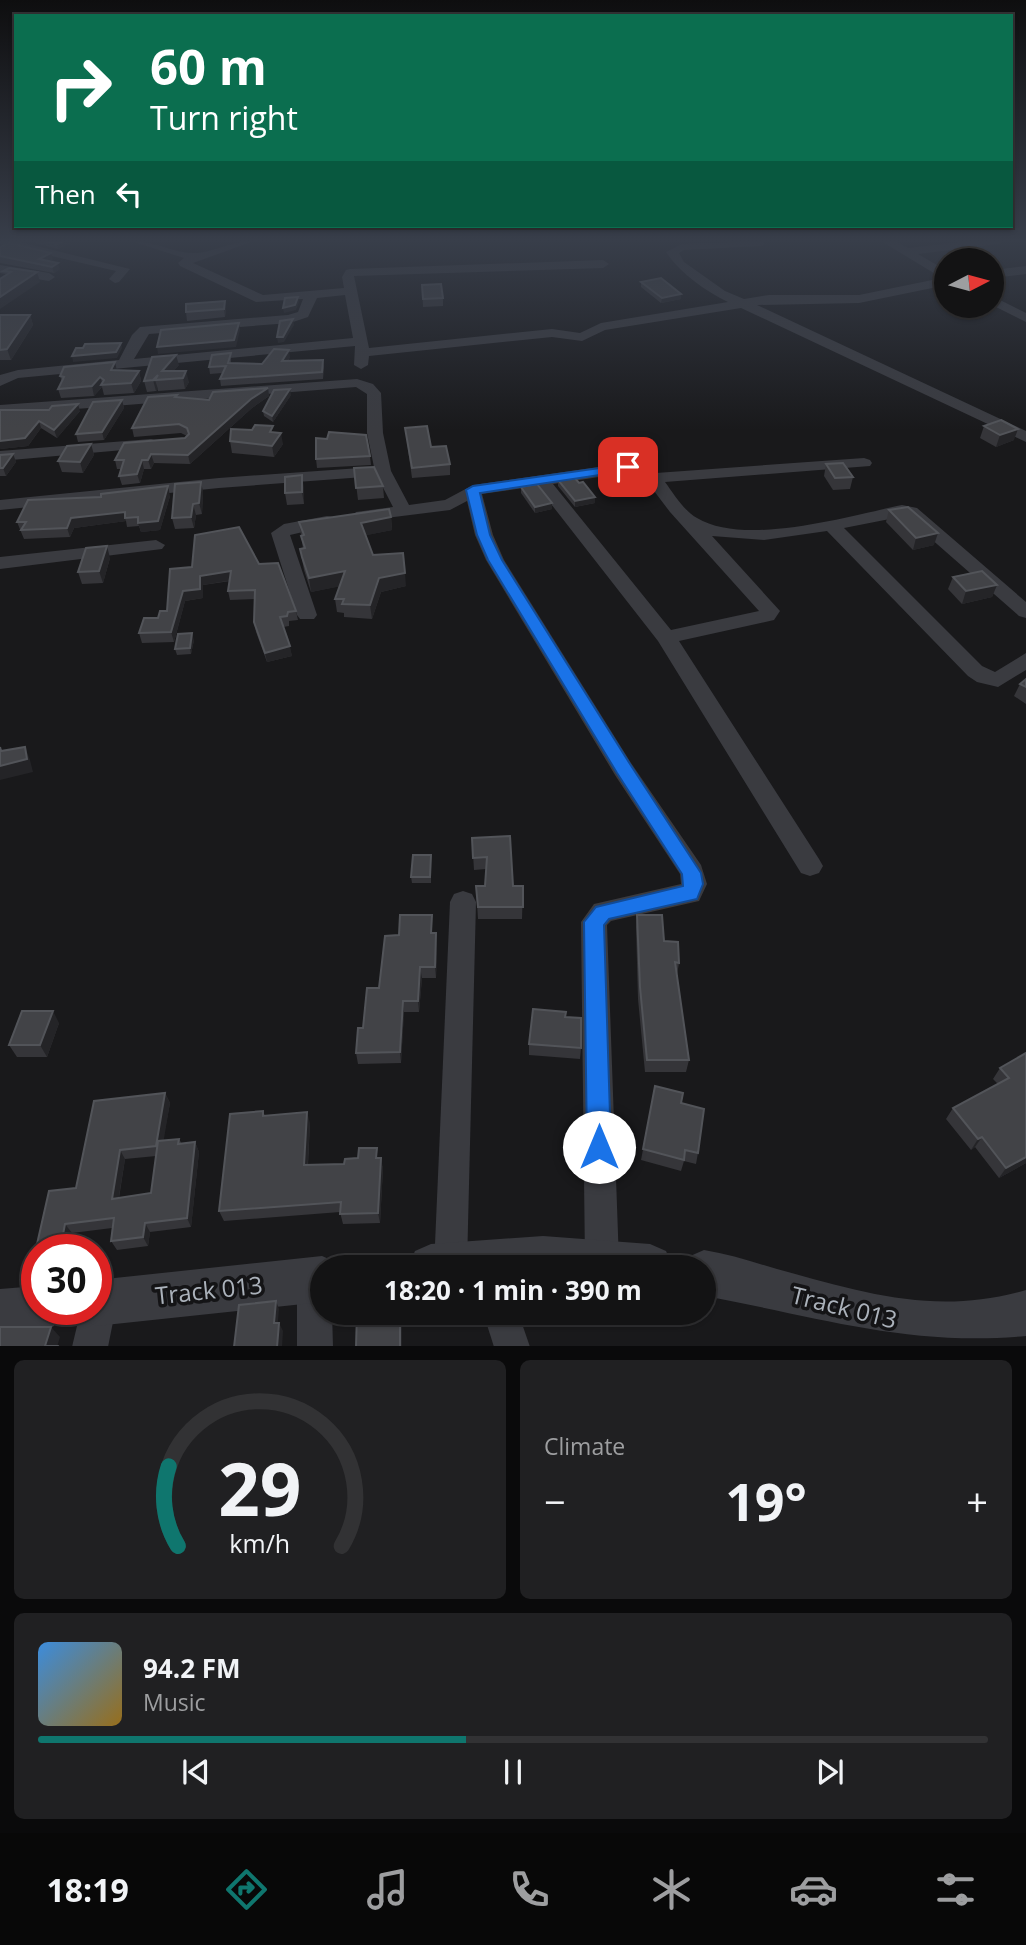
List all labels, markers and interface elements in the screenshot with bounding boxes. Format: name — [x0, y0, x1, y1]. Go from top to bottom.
text: 60 m — [150, 33, 267, 99]
icon: right — [35, 42, 126, 133]
text: Turn right — [150, 96, 298, 139]
icon: left — [110, 175, 148, 213]
text: Then — [35, 176, 96, 212]
north arrow — [934, 248, 1004, 318]
map controls — [934, 248, 1004, 318]
pin — [598, 437, 658, 497]
icon: arrive — [609, 448, 647, 486]
position arrow — [562, 1110, 636, 1184]
speed limit sign: 30 — [21, 1234, 112, 1325]
street label: Track 013 — [153, 1267, 264, 1312]
text: 18:20 · 1 min · 390 m — [384, 1272, 642, 1308]
street label: Track 013 — [788, 1277, 901, 1336]
text: Climate — [544, 1430, 625, 1462]
text: 29 — [218, 1438, 302, 1537]
text: 19° — [725, 1465, 807, 1536]
text: − — [544, 1475, 566, 1527]
text: + — [966, 1475, 988, 1527]
text: km/h — [230, 1525, 290, 1559]
text: 94.2 FM — [143, 1650, 241, 1686]
text: Music — [143, 1686, 206, 1718]
icon: previous — [177, 1753, 215, 1791]
icon: pause — [494, 1753, 532, 1791]
icon: next — [811, 1753, 849, 1791]
icon: directions — [222, 1865, 271, 1914]
icon: music — [363, 1865, 412, 1914]
icon: phone — [505, 1865, 554, 1914]
icon: climate — [647, 1865, 696, 1914]
icon: car — [789, 1865, 838, 1914]
icon: filters — [931, 1865, 980, 1914]
text: 18:19 — [46, 1868, 129, 1911]

